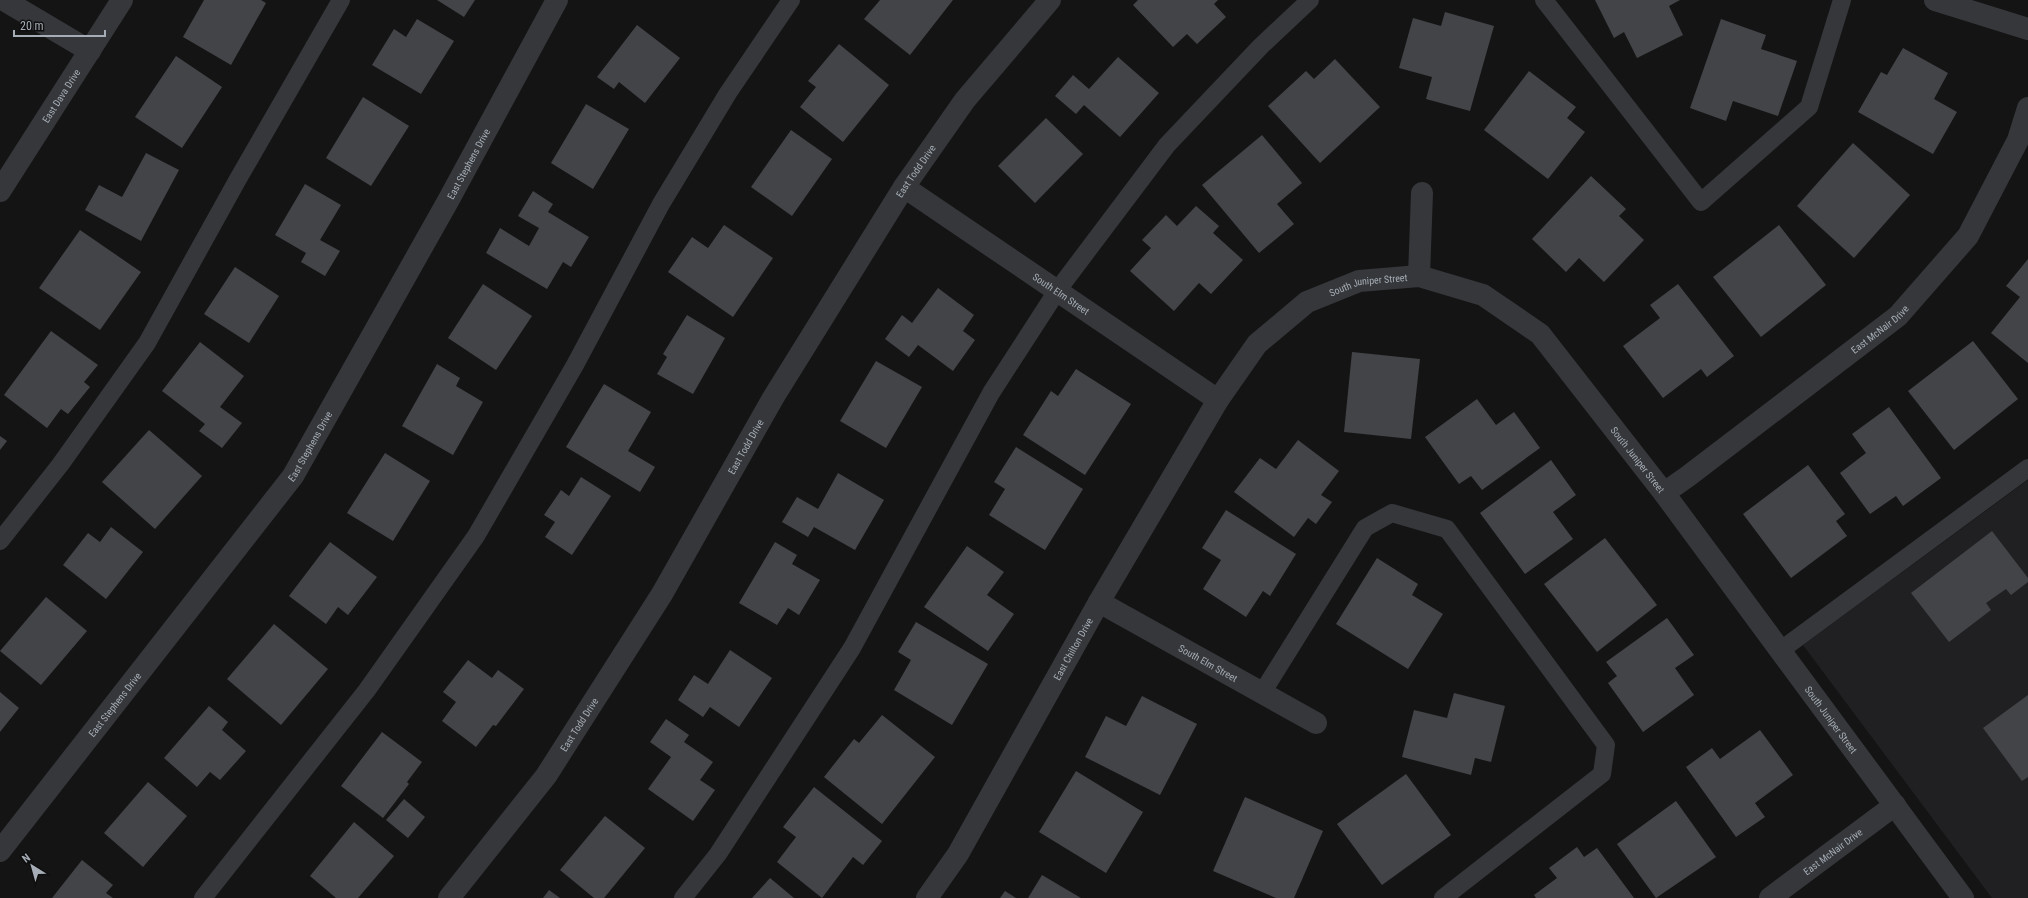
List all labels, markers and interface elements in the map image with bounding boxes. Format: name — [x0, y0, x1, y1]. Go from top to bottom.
scale bar — [14, 12, 105, 38]
text: 20 m — [20, 19, 44, 33]
street label: East Dava Drive — [40, 67, 82, 125]
street label: East Stephens Drive — [445, 126, 492, 201]
street label: East Todd Drive — [894, 142, 938, 199]
street label: South Elm Street — [1031, 271, 1092, 317]
street label: South Juniper Street — [1327, 271, 1408, 298]
street label: East McNair Drive — [1849, 303, 1911, 355]
street label: East Stephens Drive — [285, 409, 334, 483]
street label: East Todd Drive — [726, 417, 766, 476]
street label: South Juniper Street — [1609, 425, 1667, 495]
street label: East Chilton Drive — [1051, 615, 1095, 682]
street label: South Elm Street — [1177, 642, 1240, 684]
street label: East Stephens Drive — [86, 670, 143, 739]
street label: South Juniper Street — [1803, 684, 1860, 755]
street label: East Todd Drive — [558, 695, 600, 753]
street label: East McNair Drive — [1801, 826, 1864, 877]
north arrow — [12, 846, 52, 886]
text: N — [20, 851, 33, 866]

